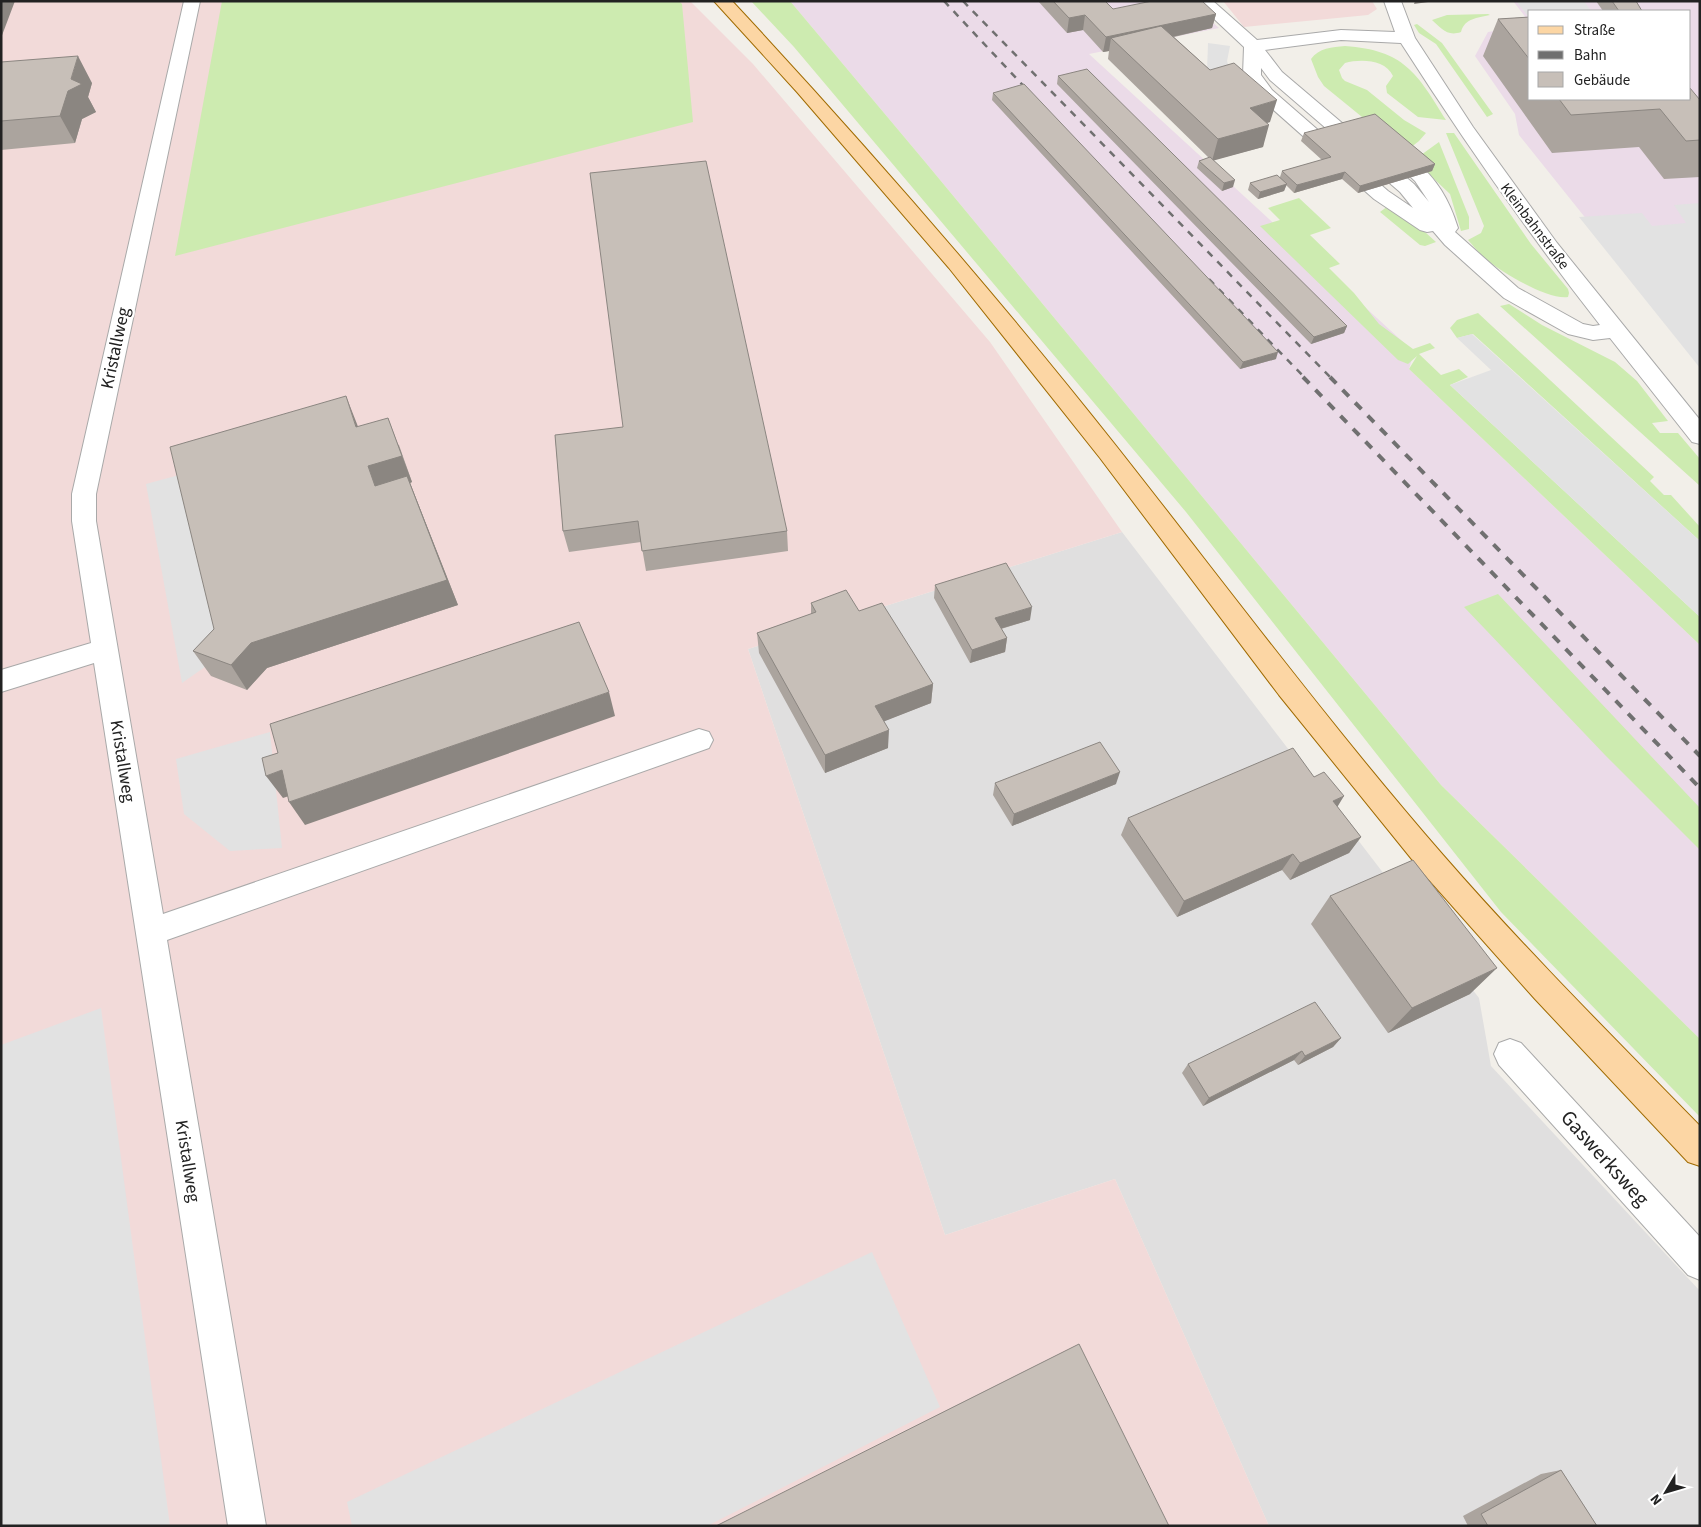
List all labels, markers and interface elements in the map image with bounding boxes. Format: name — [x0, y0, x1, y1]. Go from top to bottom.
legend — [1528, 10, 1691, 100]
text: Straße — [1574, 20, 1615, 41]
text: Bahn — [1574, 45, 1607, 66]
text: Gebäude — [1574, 70, 1630, 91]
street label: Kleinbahnstraße — [1495, 179, 1574, 274]
street label: Kristallweg — [95, 305, 136, 391]
street label: Kristallweg — [104, 718, 141, 804]
street label: Gaswerksweg — [1554, 1103, 1657, 1213]
street label: Kristallweg — [169, 1118, 206, 1204]
north arrow — [1641, 1467, 1691, 1517]
text: N — [1646, 1490, 1667, 1509]

